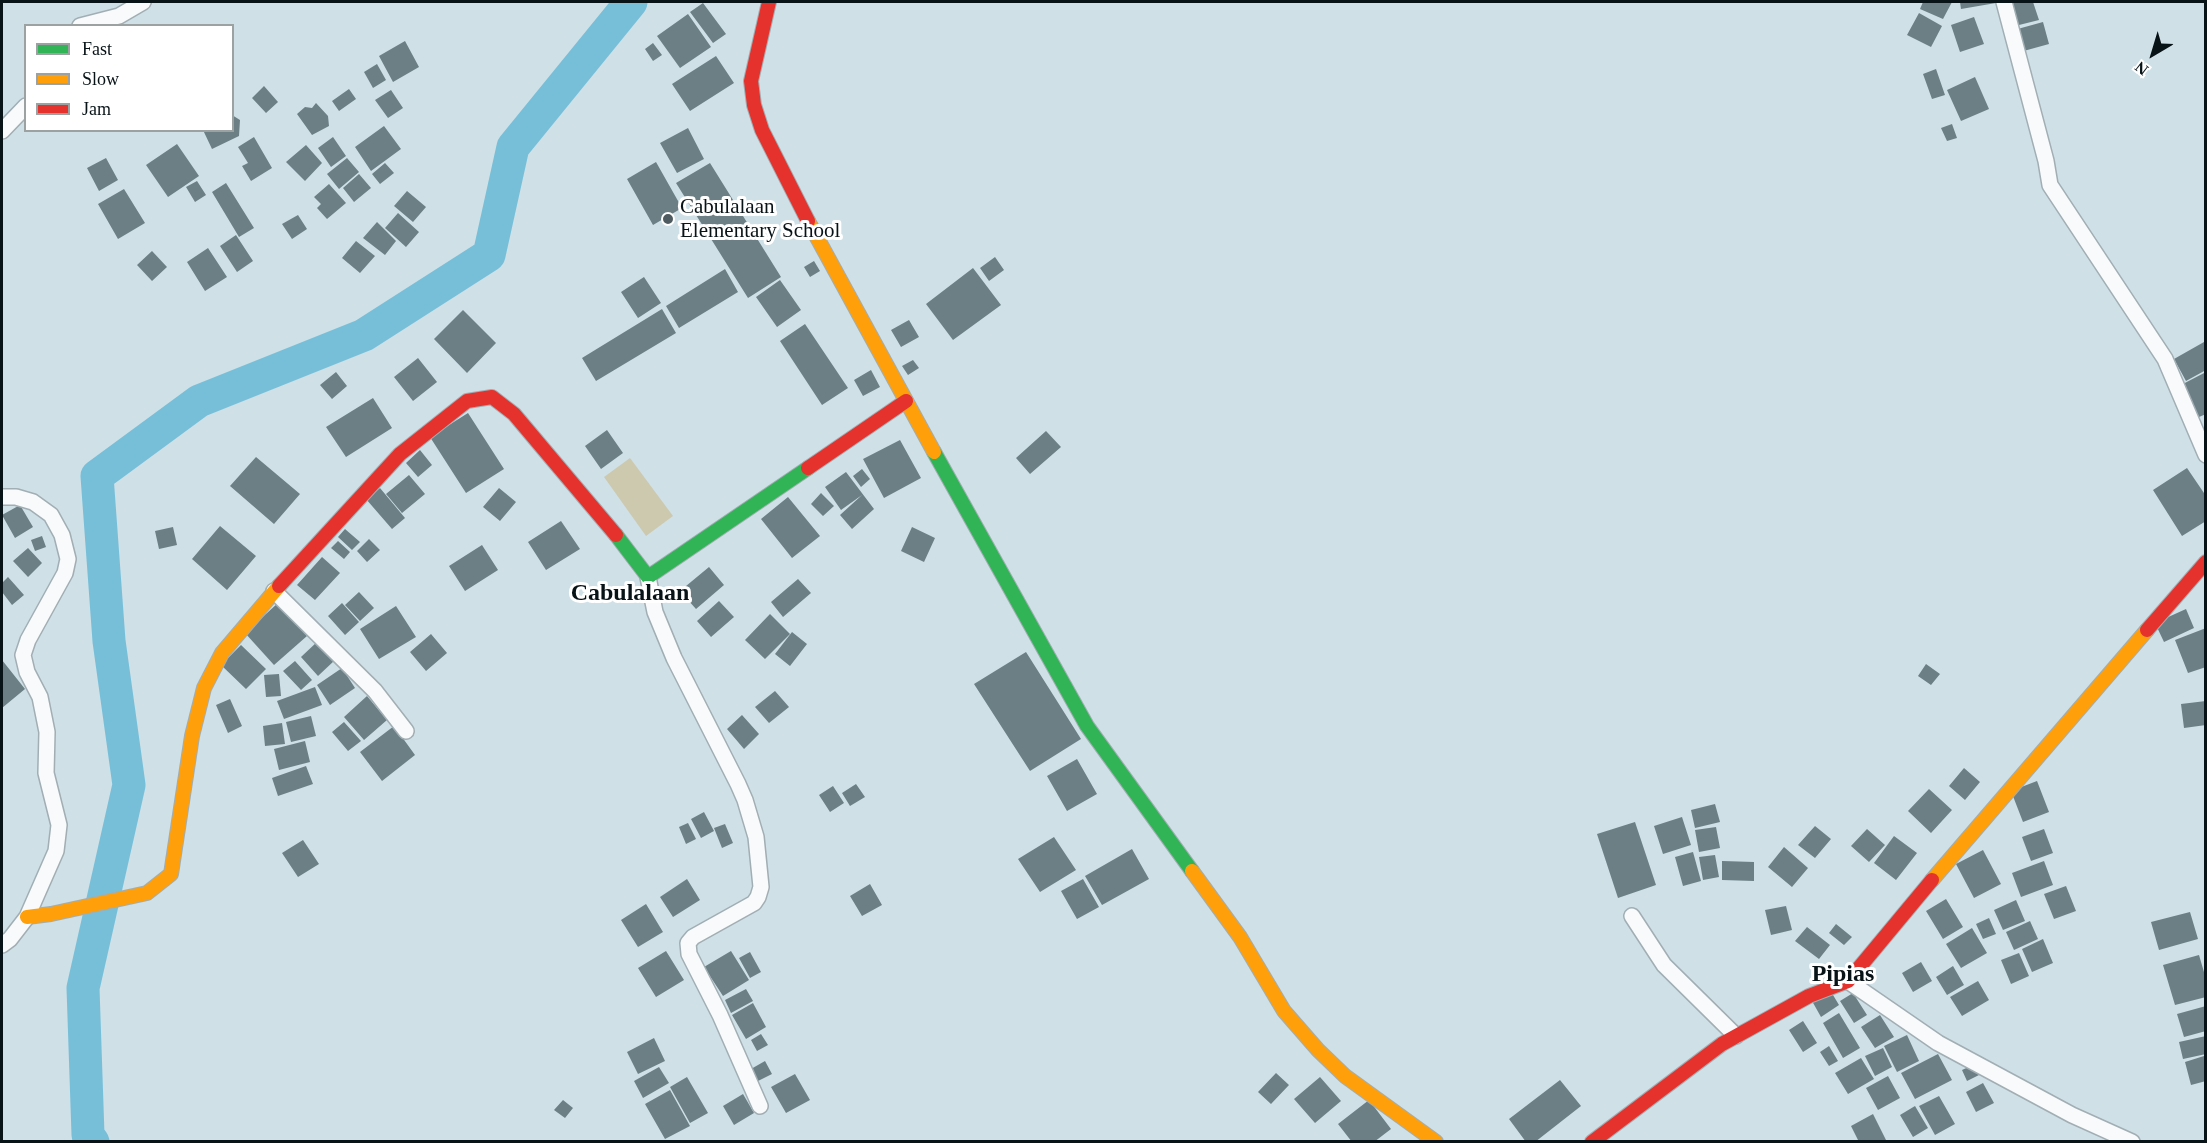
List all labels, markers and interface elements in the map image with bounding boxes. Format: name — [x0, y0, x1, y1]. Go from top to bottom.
legend — [24, 24, 234, 132]
north arrow — [2123, 24, 2183, 84]
text: Fast — [82, 39, 112, 59]
text: N — [2132, 58, 2151, 79]
text: Slow — [82, 69, 119, 89]
text: Jam — [82, 99, 111, 119]
place label: Cabulalaan Elementary School — [680, 194, 840, 244]
marker: Cabulalaan Elementary School — [661, 212, 675, 226]
district label: Cabulalaan — [571, 580, 689, 608]
district label: Pipias — [1812, 961, 1874, 989]

